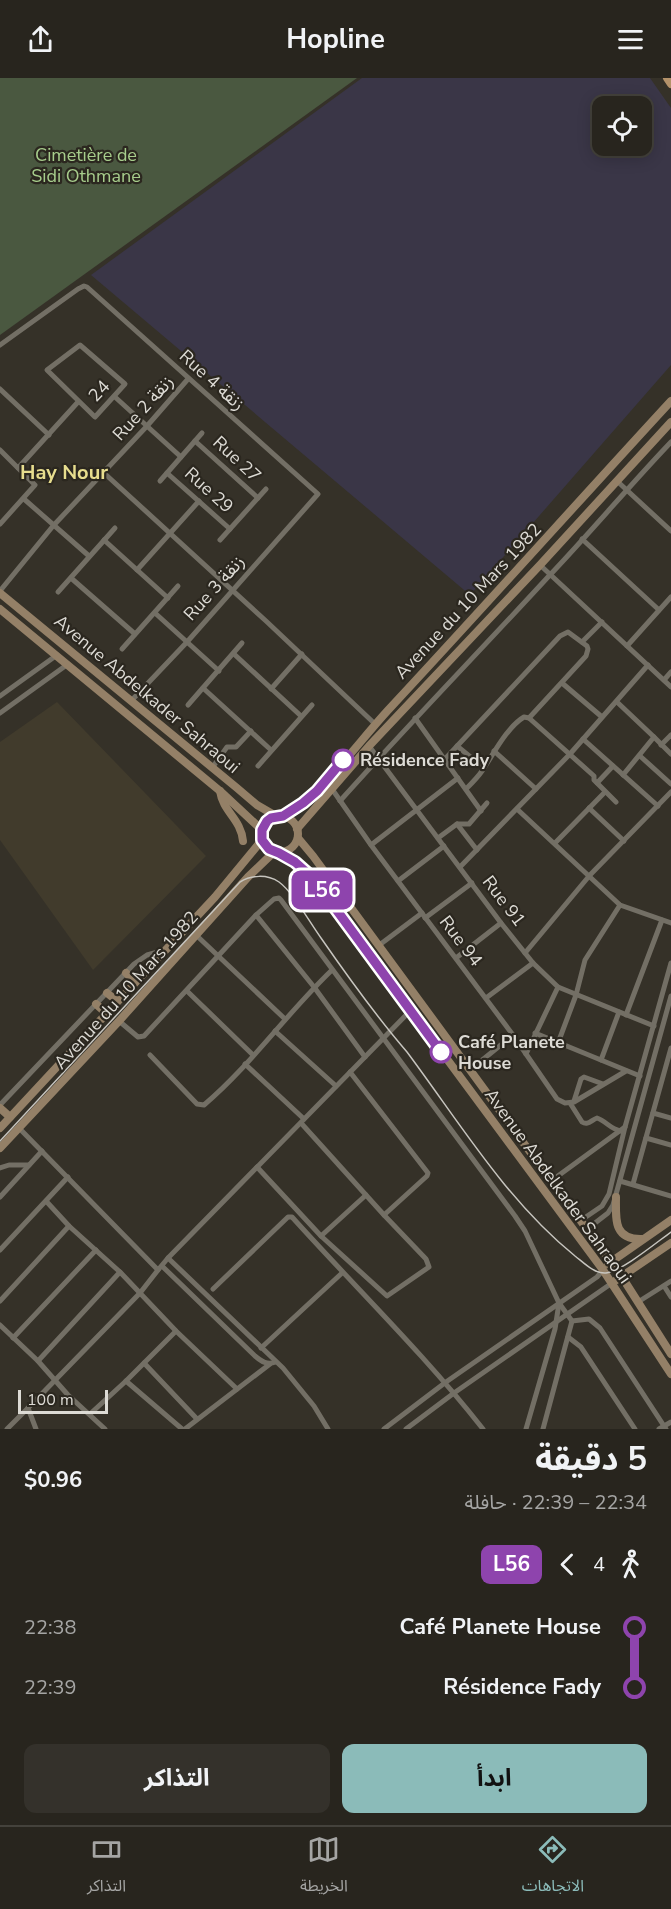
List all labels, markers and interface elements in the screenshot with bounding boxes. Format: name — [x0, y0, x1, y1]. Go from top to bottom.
text: Hopline — [286, 21, 385, 58]
icon: share — [24, 23, 57, 56]
icon: menu — [614, 23, 647, 56]
map controls — [592, 96, 652, 156]
button: locate — [592, 96, 652, 156]
park label: Cimetière de Sidi Othmane — [31, 143, 141, 188]
street label: Rue 4 زنقة — [174, 344, 250, 416]
street label: Rue 2 زنقة — [107, 370, 179, 446]
street label: 24 — [83, 375, 115, 407]
street label: Rue 27 — [208, 430, 266, 488]
district label: Hay Nour — [20, 459, 108, 486]
street label: Rue 29 — [179, 462, 239, 518]
street label: Avenue du 10 Mars 1982 — [389, 518, 547, 684]
street label: Rue 3 زنقة — [178, 550, 250, 626]
street label: Avenue Abdelkader Sahraoui — [49, 609, 245, 779]
place label: Résidence Fady — [360, 748, 490, 772]
marker: Résidence Fady — [332, 749, 354, 771]
line badge: L56 — [288, 870, 356, 910]
street label: Rue 91 — [477, 871, 531, 931]
text: L56 — [303, 876, 341, 904]
street label: Avenue du 10 Mars 1982 — [48, 906, 204, 1074]
street label: Rue 94 — [434, 911, 488, 972]
place label: Café Planete House — [458, 1030, 565, 1075]
marker: Café Planete House — [430, 1041, 452, 1063]
street label: Avenue Abdelkader Sahraoui — [479, 1084, 637, 1288]
scale bar — [18, 1387, 108, 1414]
text: 100 m — [27, 1389, 74, 1411]
text: 5 دقيقة — [535, 1437, 647, 1482]
text: $0.96 — [24, 1465, 82, 1495]
text: 22:34 – 22:39 · حافلة — [464, 1489, 647, 1516]
icon: back — [551, 1548, 584, 1581]
icon: walk — [614, 1548, 647, 1581]
text: L56 — [493, 1550, 530, 1578]
text: 4 — [593, 1551, 605, 1578]
text: Café Planete House — [399, 1612, 601, 1642]
text: 22:38 — [24, 1614, 77, 1641]
text: Résidence Fady — [443, 1672, 601, 1702]
text: 22:39 — [24, 1674, 77, 1701]
button: التذاكر — [24, 1744, 330, 1813]
button: ابدأ — [342, 1744, 647, 1813]
tab: التذاكر — [87, 1833, 126, 1903]
tab: الخريطة — [300, 1833, 348, 1903]
tab: الاتجاهات — [522, 1833, 584, 1903]

